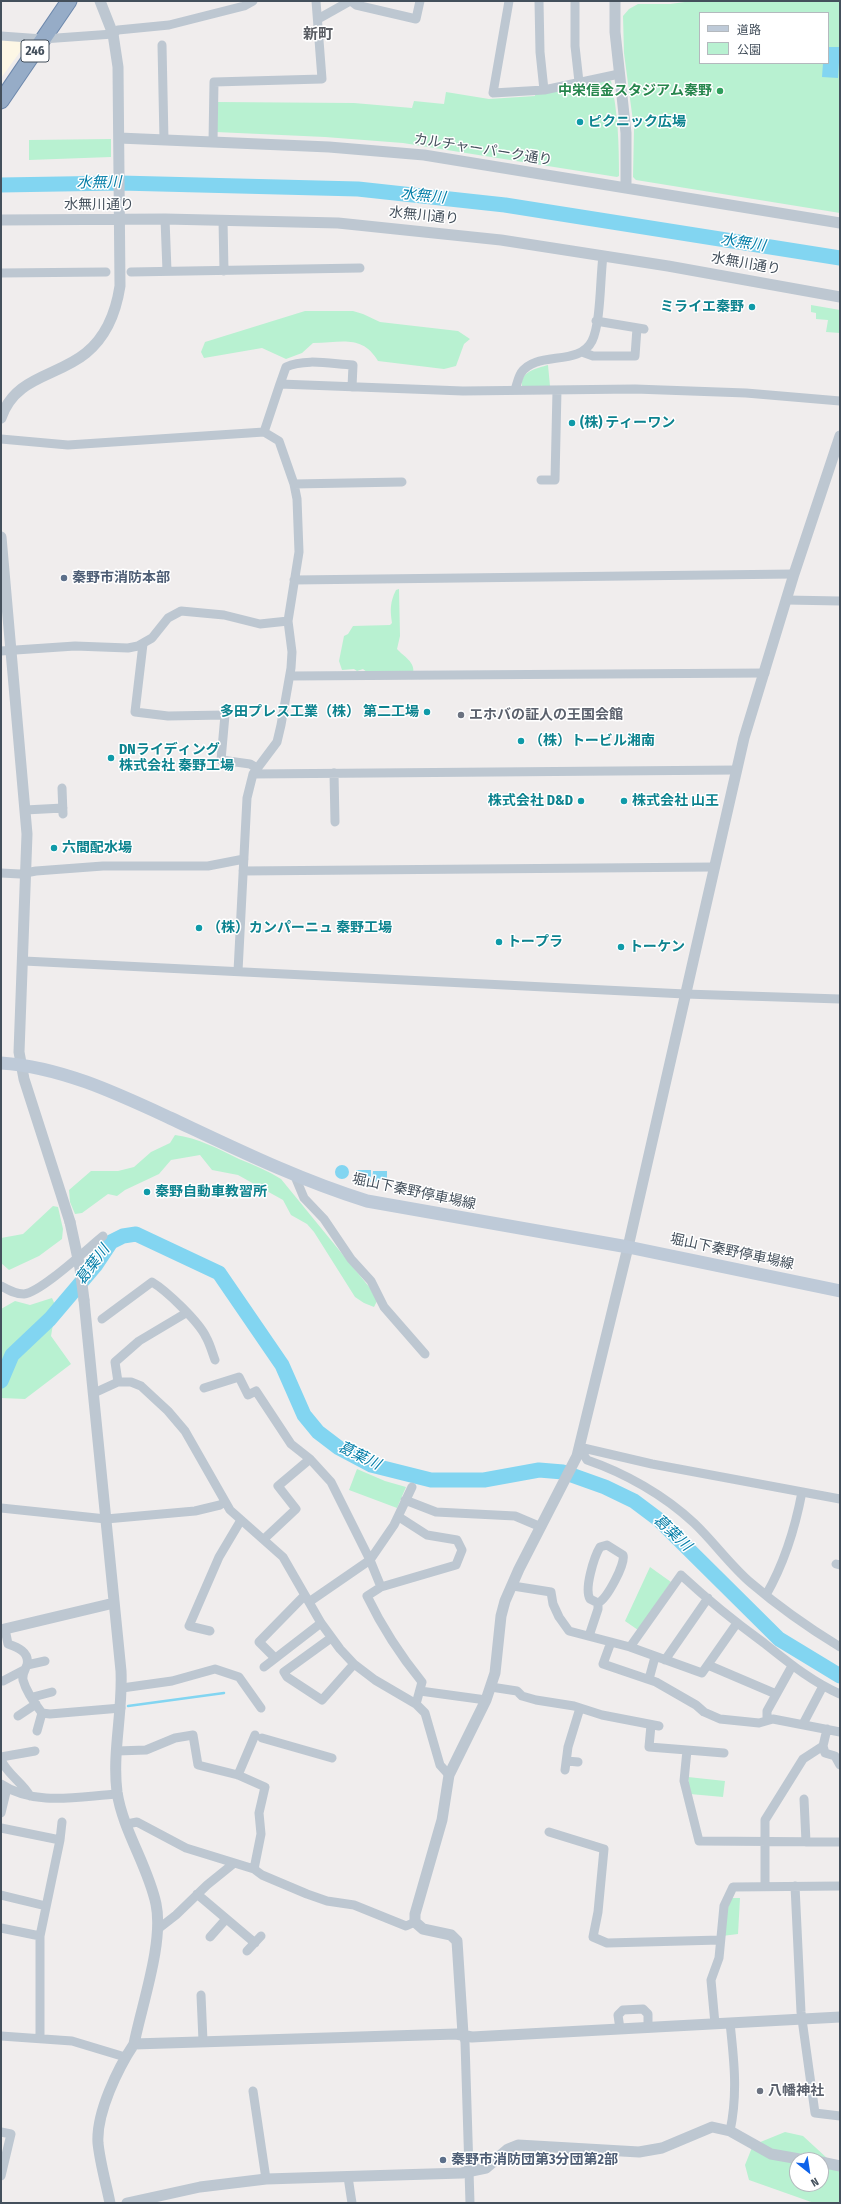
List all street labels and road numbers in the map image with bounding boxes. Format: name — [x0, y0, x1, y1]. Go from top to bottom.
road number: 246 — [21, 40, 49, 62]
street label: カルチャーパーク通り — [413, 131, 553, 169]
street label: 水無川通り — [64, 197, 134, 213]
street label: 水無川通り — [388, 204, 460, 228]
street label: 水無川通り — [710, 250, 782, 278]
street label: 堀山下秦野停車場線 — [351, 1171, 477, 1213]
street label: 堀山下秦野停車場線 — [669, 1231, 795, 1273]

